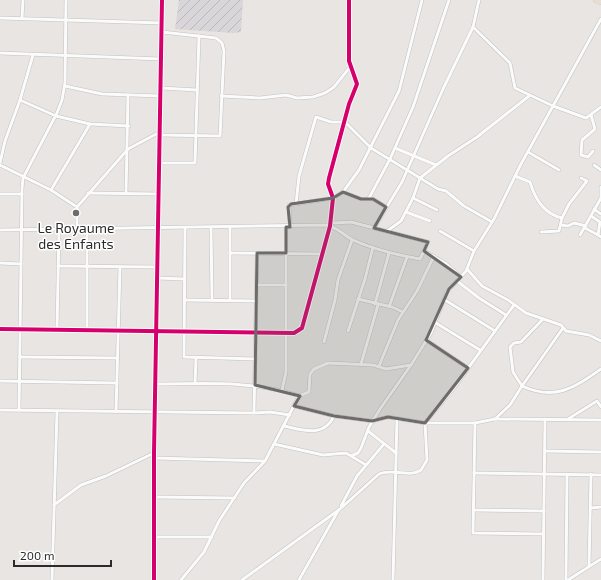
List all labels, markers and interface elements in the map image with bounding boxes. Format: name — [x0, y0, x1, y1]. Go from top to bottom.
marker: Le Royaume des Enfants — [71, 208, 81, 218]
place label: Le Royaume des Enfants — [37, 219, 115, 252]
scale bar — [14, 542, 111, 568]
text: 200 m — [20, 548, 54, 562]

